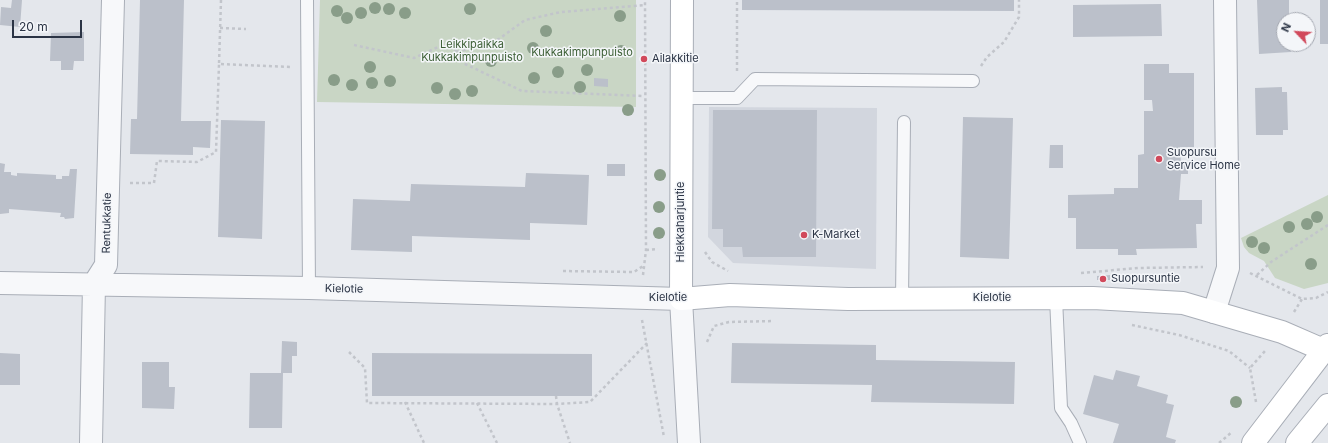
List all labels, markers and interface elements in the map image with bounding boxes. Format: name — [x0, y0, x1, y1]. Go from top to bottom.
scale bar — [14, 12, 84, 38]
north arrow — [1276, 12, 1316, 52]
text: 20 m — [19, 19, 48, 34]
text: N — [1278, 21, 1294, 34]
park label: Leikkipaikka Kukkakimpunpuisto — [421, 38, 523, 64]
park label: Kukkakimpunpuisto — [531, 46, 633, 60]
place label: Ailakkitie — [652, 52, 699, 66]
marker: Ailakkitie — [639, 54, 649, 64]
place label: Suopursu Service Home — [1167, 146, 1240, 172]
marker: Suopursu Service Home — [1154, 154, 1164, 164]
street label: Hiekkaharjuntie — [674, 182, 688, 262]
street label: Rentukkatie — [100, 192, 114, 254]
place label: K-Market — [812, 228, 859, 242]
marker: K-Market — [799, 230, 809, 240]
place label: Suopursuntie — [1111, 272, 1180, 286]
marker: Suopursuntie — [1098, 274, 1108, 284]
street label: Kielotie — [325, 282, 363, 296]
street label: Kielotie — [649, 291, 687, 305]
street label: Kielotie — [973, 291, 1011, 305]

